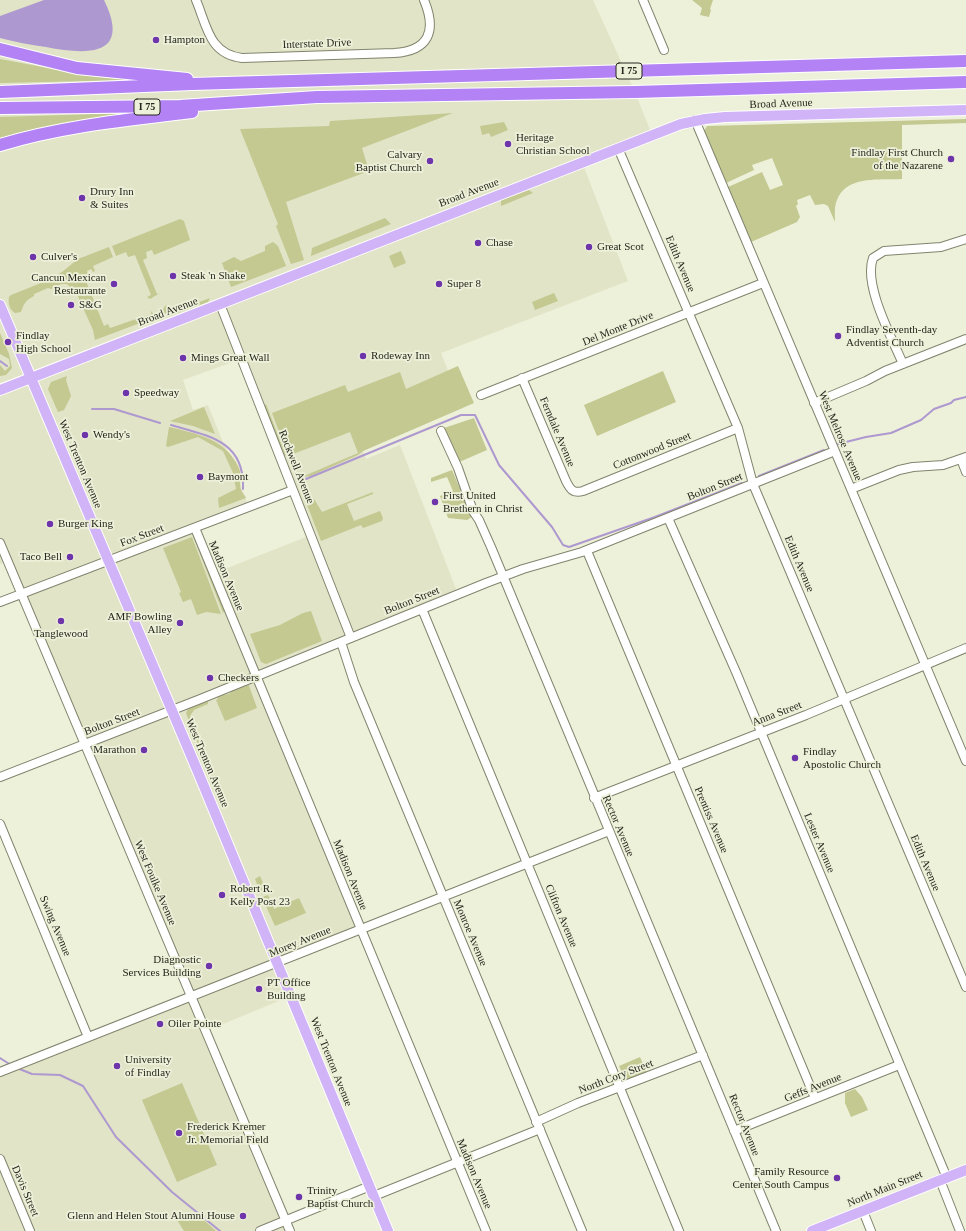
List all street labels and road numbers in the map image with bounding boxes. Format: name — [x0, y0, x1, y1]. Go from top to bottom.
street label: Interstate Drive — [282, 36, 352, 52]
road number: I 75 — [616, 63, 642, 79]
street label: Broad Avenue — [749, 96, 813, 112]
road number: I 75 — [134, 99, 160, 115]
street label: Broad Avenue — [437, 176, 501, 210]
street label: Edith Avenue — [662, 234, 698, 294]
street label: Broad Avenue — [136, 295, 200, 329]
street label: Del Monte Drive — [581, 309, 655, 349]
street label: West Melrose Avenue — [815, 389, 865, 483]
street label: Ferndale Avenue — [536, 395, 578, 469]
street label: West Trenton Avenue — [55, 418, 105, 510]
street label: Rockwell Avenue — [275, 428, 317, 506]
street label: Cottonwood Street — [611, 429, 693, 473]
street label: Bolton Street — [685, 470, 745, 504]
street label: Fox Street — [118, 522, 166, 550]
street label: Edith Avenue — [781, 534, 817, 594]
street label: Madison Avenue — [205, 539, 247, 613]
street label: Bolton Street — [382, 584, 442, 618]
street label: Anna Street — [750, 698, 804, 730]
street label: Bolton Street — [82, 705, 142, 739]
street label: West Trenton Avenue — [182, 717, 232, 809]
street label: Prentiss Avenue — [691, 785, 731, 855]
street label: Rector Avenue — [599, 793, 637, 859]
street label: Lester Avenue — [800, 811, 838, 875]
street label: Edith Avenue — [907, 833, 943, 893]
street label: West Foulke Avenue — [131, 838, 179, 928]
street label: Madison Avenue — [330, 838, 370, 912]
street label: Clifton Avenue — [542, 882, 580, 950]
street label: Swing Avenue — [36, 894, 74, 958]
street label: Monroe Avenue — [450, 898, 490, 968]
street label: Morey Avenue — [267, 924, 333, 960]
street label: West Trenton Avenue — [307, 1015, 355, 1109]
street label: North Cory Street — [577, 1057, 655, 1097]
street label: Geffs Avenue — [783, 1071, 843, 1105]
street label: Rector Avenue — [726, 1092, 762, 1158]
street label: Madison Avenue — [453, 1137, 495, 1211]
street label: Davis Street — [8, 1164, 42, 1218]
street label: North Main Street — [845, 1168, 925, 1210]

